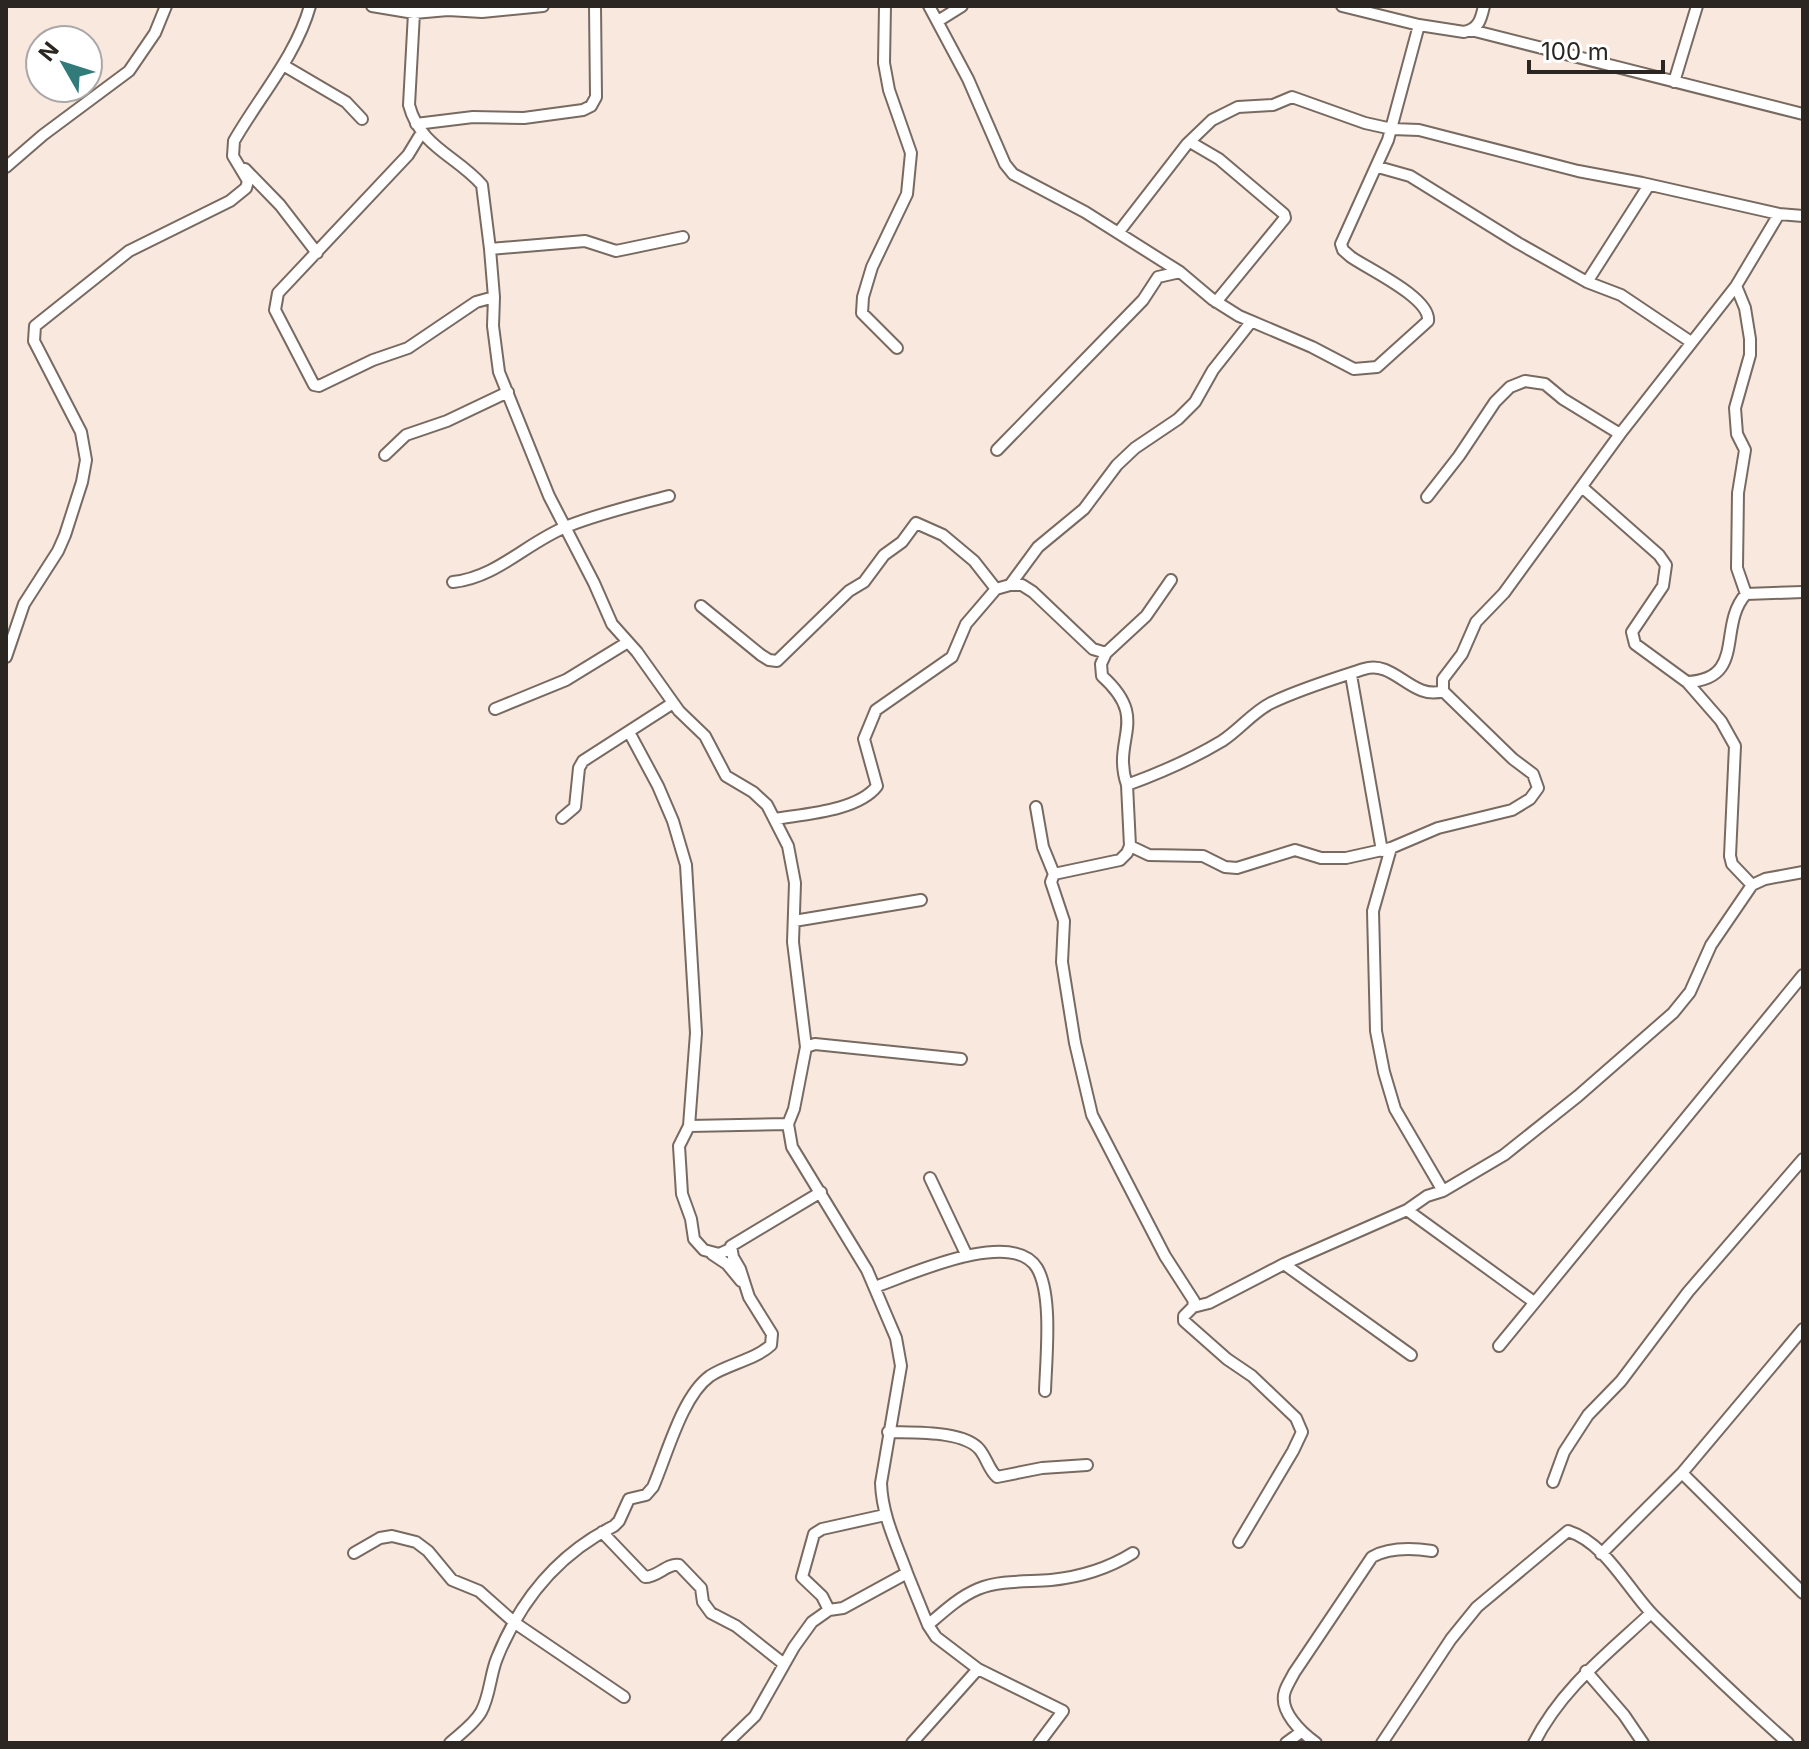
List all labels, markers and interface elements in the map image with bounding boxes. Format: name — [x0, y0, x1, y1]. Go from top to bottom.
north arrow — [24, 24, 104, 104]
scale bar — [1529, 24, 1663, 74]
text: N — [33, 37, 64, 66]
text: 100 m — [1541, 37, 1609, 66]

